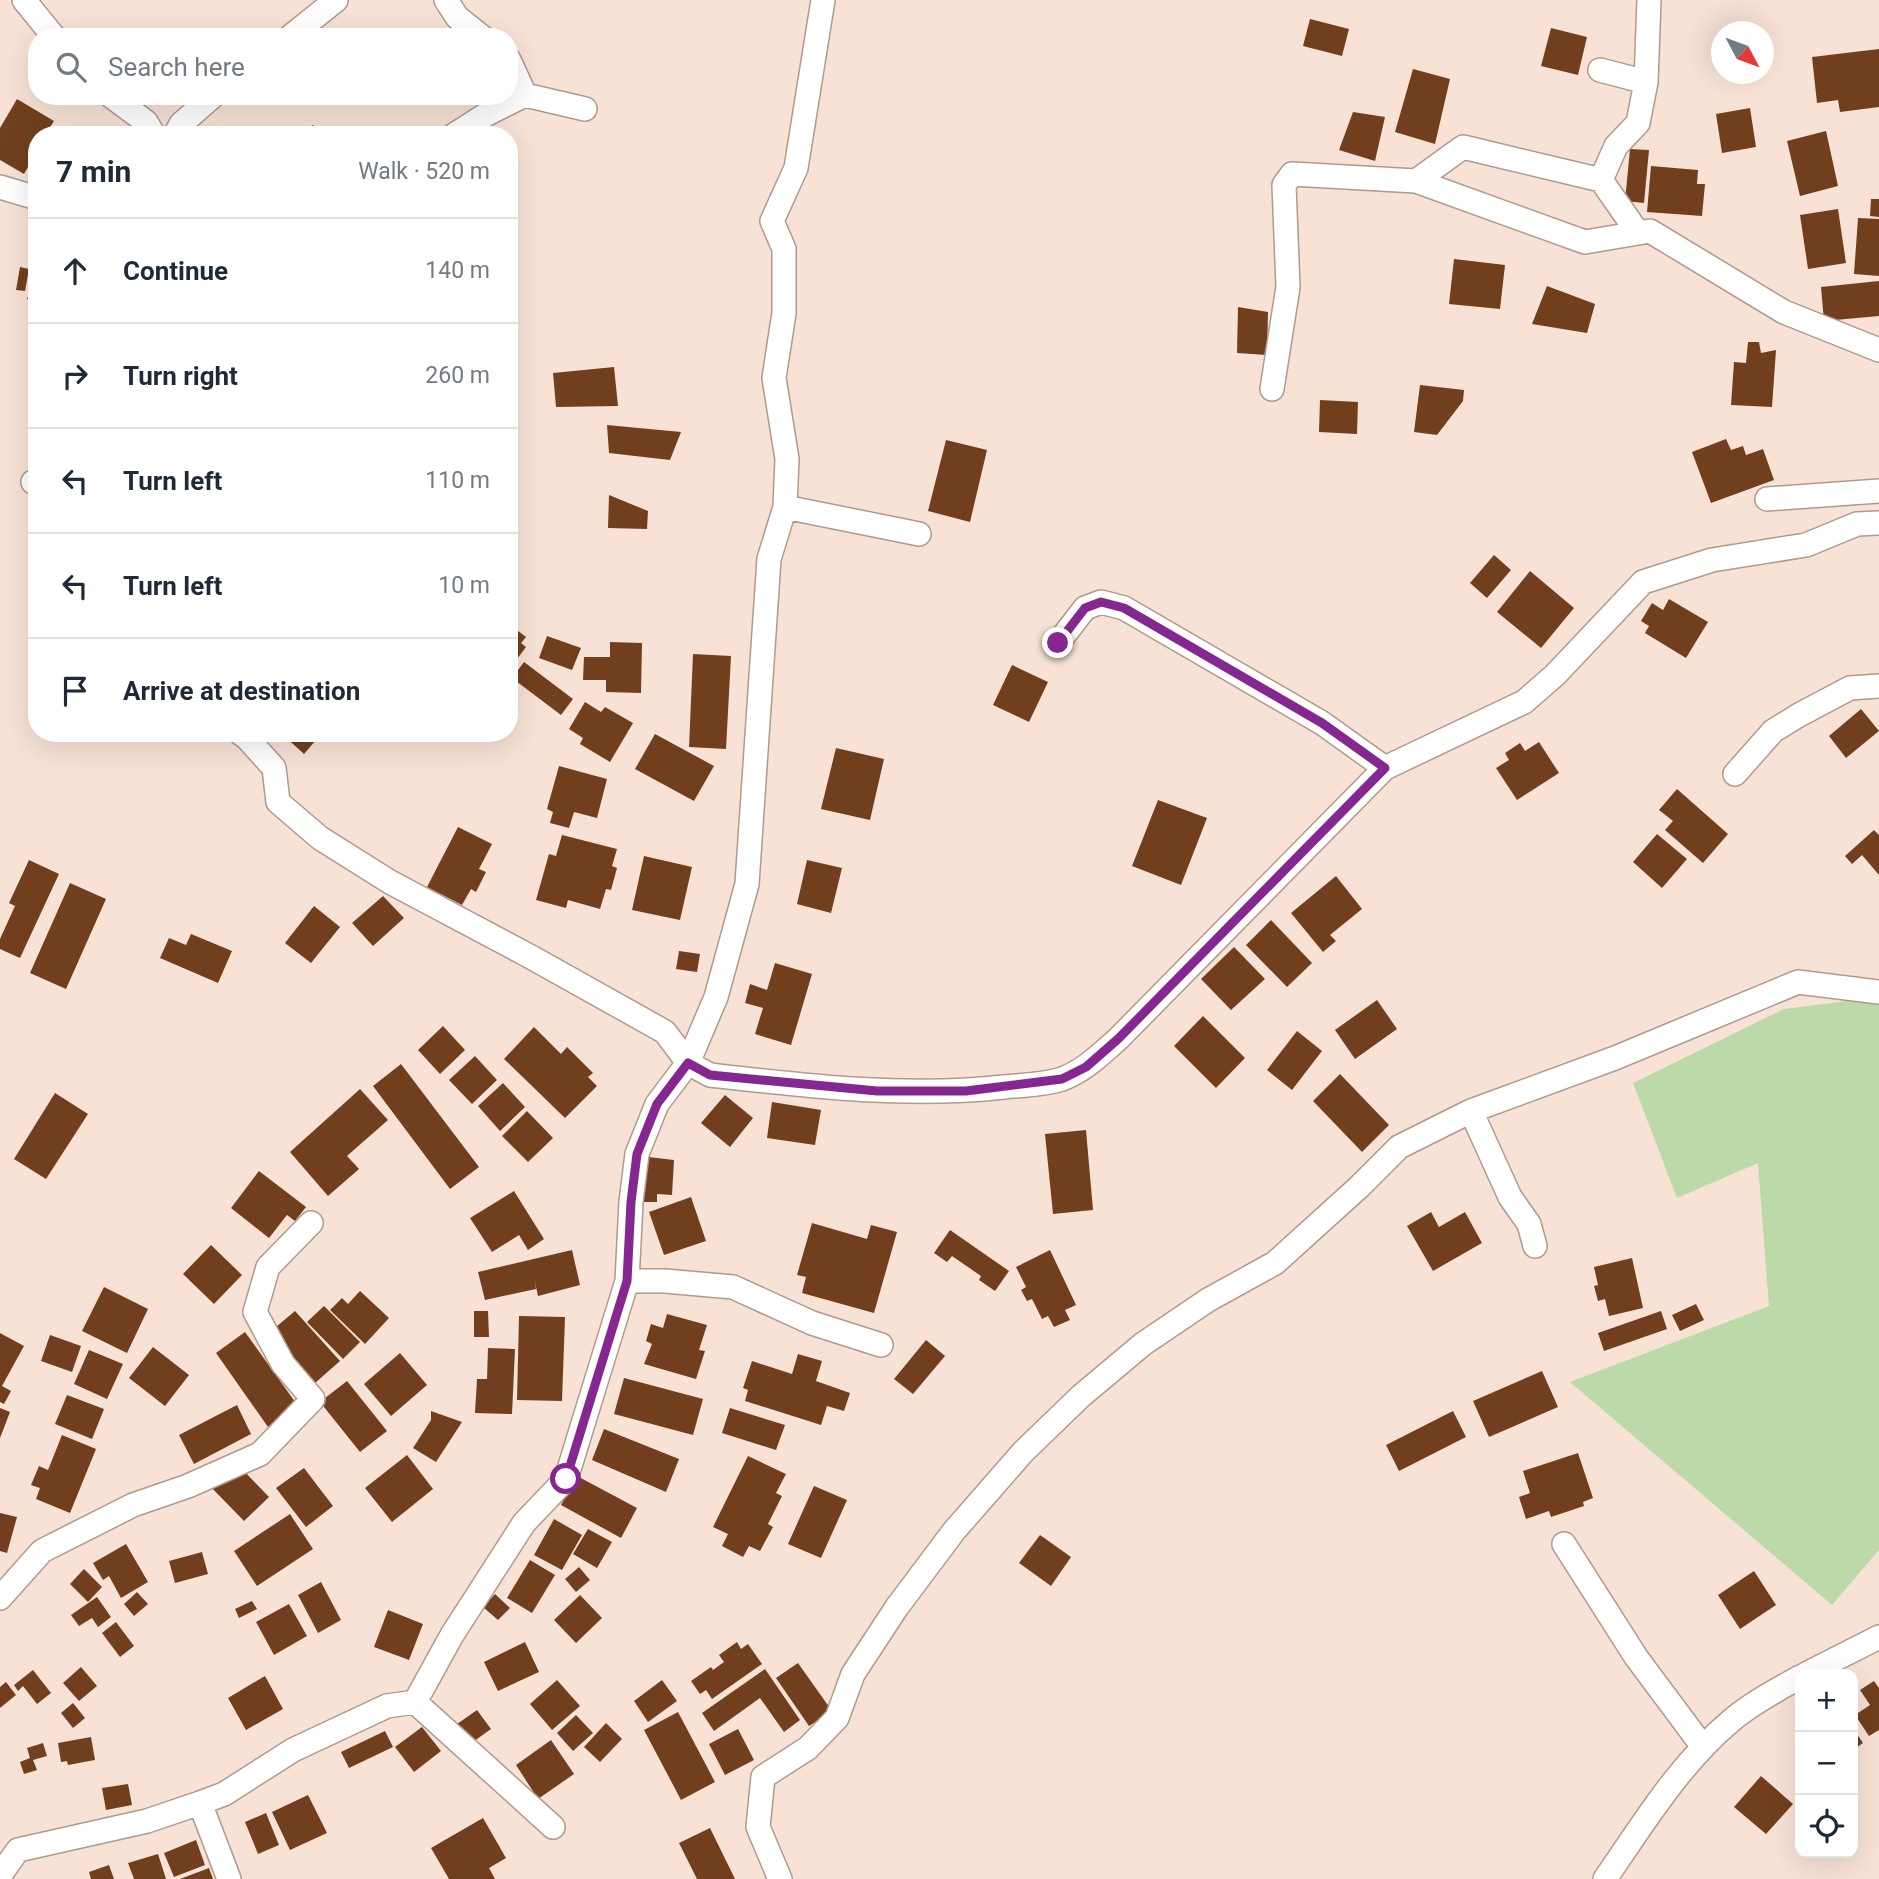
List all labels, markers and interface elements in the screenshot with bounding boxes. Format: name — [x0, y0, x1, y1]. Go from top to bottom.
north arrow — [1711, 21, 1774, 84]
search box — [28, 28, 518, 105]
icon: search — [52, 48, 90, 86]
text: Search here — [108, 52, 245, 82]
text: 7 min — [56, 154, 131, 189]
text: Walk · 520 m — [358, 158, 490, 185]
icon: ahead — [56, 252, 94, 290]
text: Continue — [123, 256, 228, 286]
text: 140 m — [425, 257, 490, 284]
icon: right — [56, 357, 94, 395]
text: Turn right — [123, 361, 238, 391]
text: 260 m — [425, 362, 490, 389]
icon: left — [56, 462, 94, 500]
text: Turn left — [123, 466, 222, 496]
text: 110 m — [425, 467, 490, 494]
icon: left — [56, 567, 94, 605]
text: Turn left — [123, 571, 222, 601]
text: 10 m — [438, 572, 490, 599]
route end — [1042, 627, 1073, 658]
icon: arrive — [56, 672, 94, 710]
text: Arrive at destination — [123, 676, 360, 706]
route start — [550, 1463, 581, 1494]
map controls — [1795, 1669, 1858, 1858]
button: + — [1795, 1669, 1858, 1732]
button: − — [1795, 1732, 1858, 1795]
button: locate — [1795, 1795, 1858, 1858]

